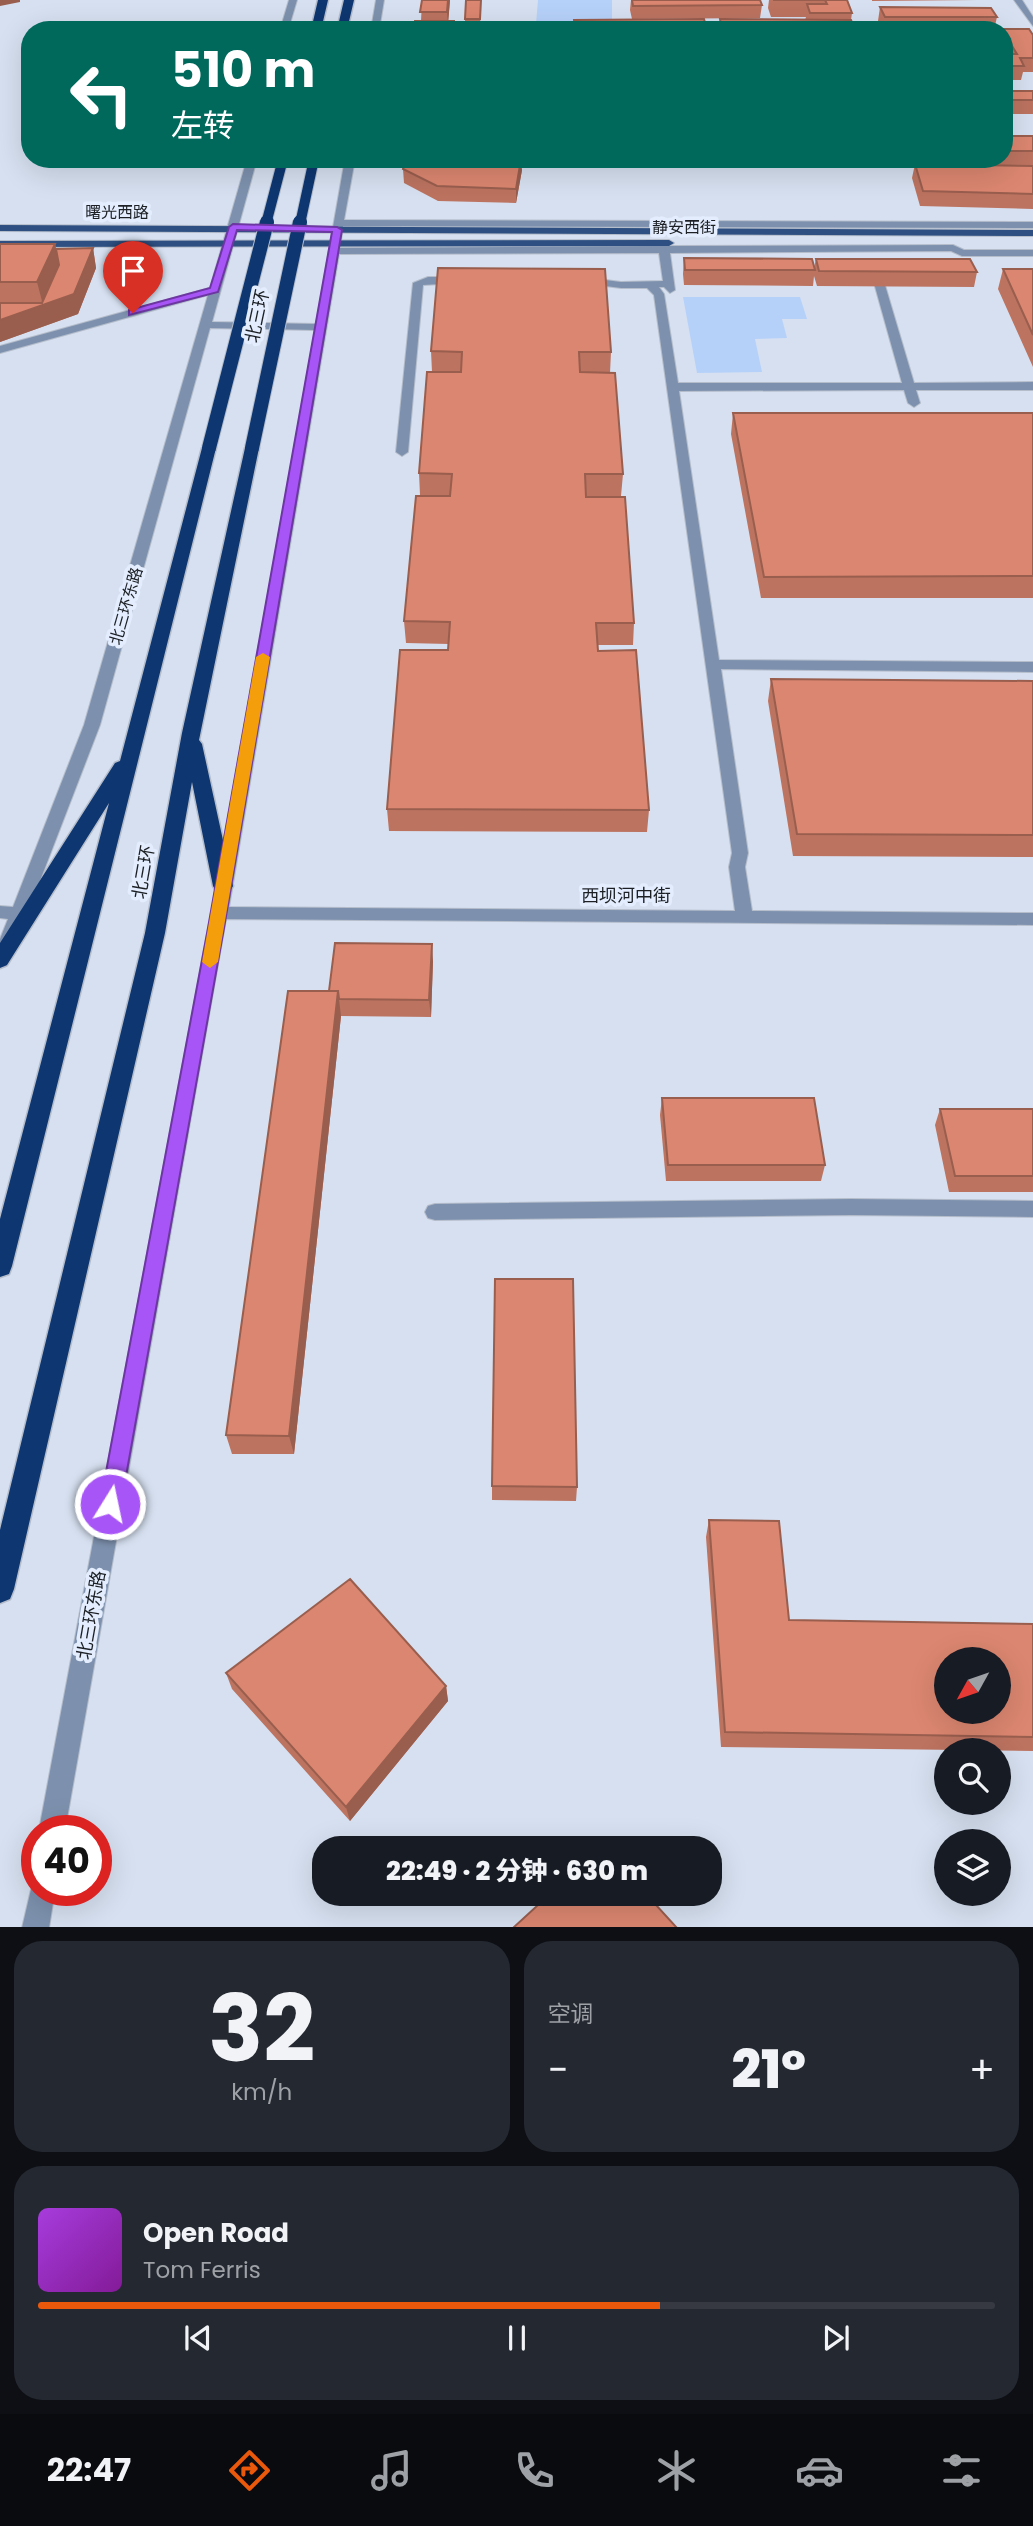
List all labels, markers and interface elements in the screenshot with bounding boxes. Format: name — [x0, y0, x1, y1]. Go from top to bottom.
text: 510 m — [171, 36, 316, 104]
icon: left — [56, 49, 147, 140]
text: 左转 — [171, 103, 235, 148]
street label: 曙光西路 — [85, 201, 149, 224]
street label: 静安西街 — [652, 216, 716, 239]
pin — [103, 241, 163, 313]
icon: arrive — [114, 252, 152, 290]
street label: 北三环 — [239, 287, 275, 345]
street label: 北三环东路 — [104, 564, 148, 648]
street label: 北三环 — [126, 843, 160, 901]
street label: 西坝河中街 — [581, 883, 671, 908]
position arrow — [73, 1467, 147, 1541]
street label: 北三环东路 — [71, 1569, 111, 1661]
north arrow — [934, 1647, 1012, 1724]
map controls — [934, 1647, 1011, 1906]
button: search — [934, 1738, 1011, 1815]
speed limit sign: 40 — [21, 1815, 112, 1906]
button: layers — [934, 1829, 1011, 1906]
text: 22:49 · 2 分钟 · 630 m — [386, 1853, 648, 1889]
text: 32 — [208, 1965, 315, 2093]
text: 空调 — [548, 1998, 594, 2030]
text: 21° — [731, 2033, 806, 2106]
text: − — [548, 2043, 568, 2096]
text: + — [969, 2043, 995, 2096]
text: km/h — [231, 2076, 292, 2108]
text: Open Road — [143, 2215, 289, 2251]
text: Tom Ferris — [143, 2254, 261, 2286]
icon: previous — [179, 2319, 217, 2357]
icon: pause — [498, 2319, 536, 2357]
icon: next — [817, 2319, 855, 2357]
icon: directions — [225, 2446, 274, 2495]
icon: music — [367, 2446, 416, 2495]
icon: phone — [510, 2446, 559, 2495]
icon: climate — [652, 2446, 701, 2495]
icon: car — [795, 2446, 844, 2495]
icon: filters — [937, 2446, 986, 2495]
text: 22:47 — [47, 2447, 131, 2492]

